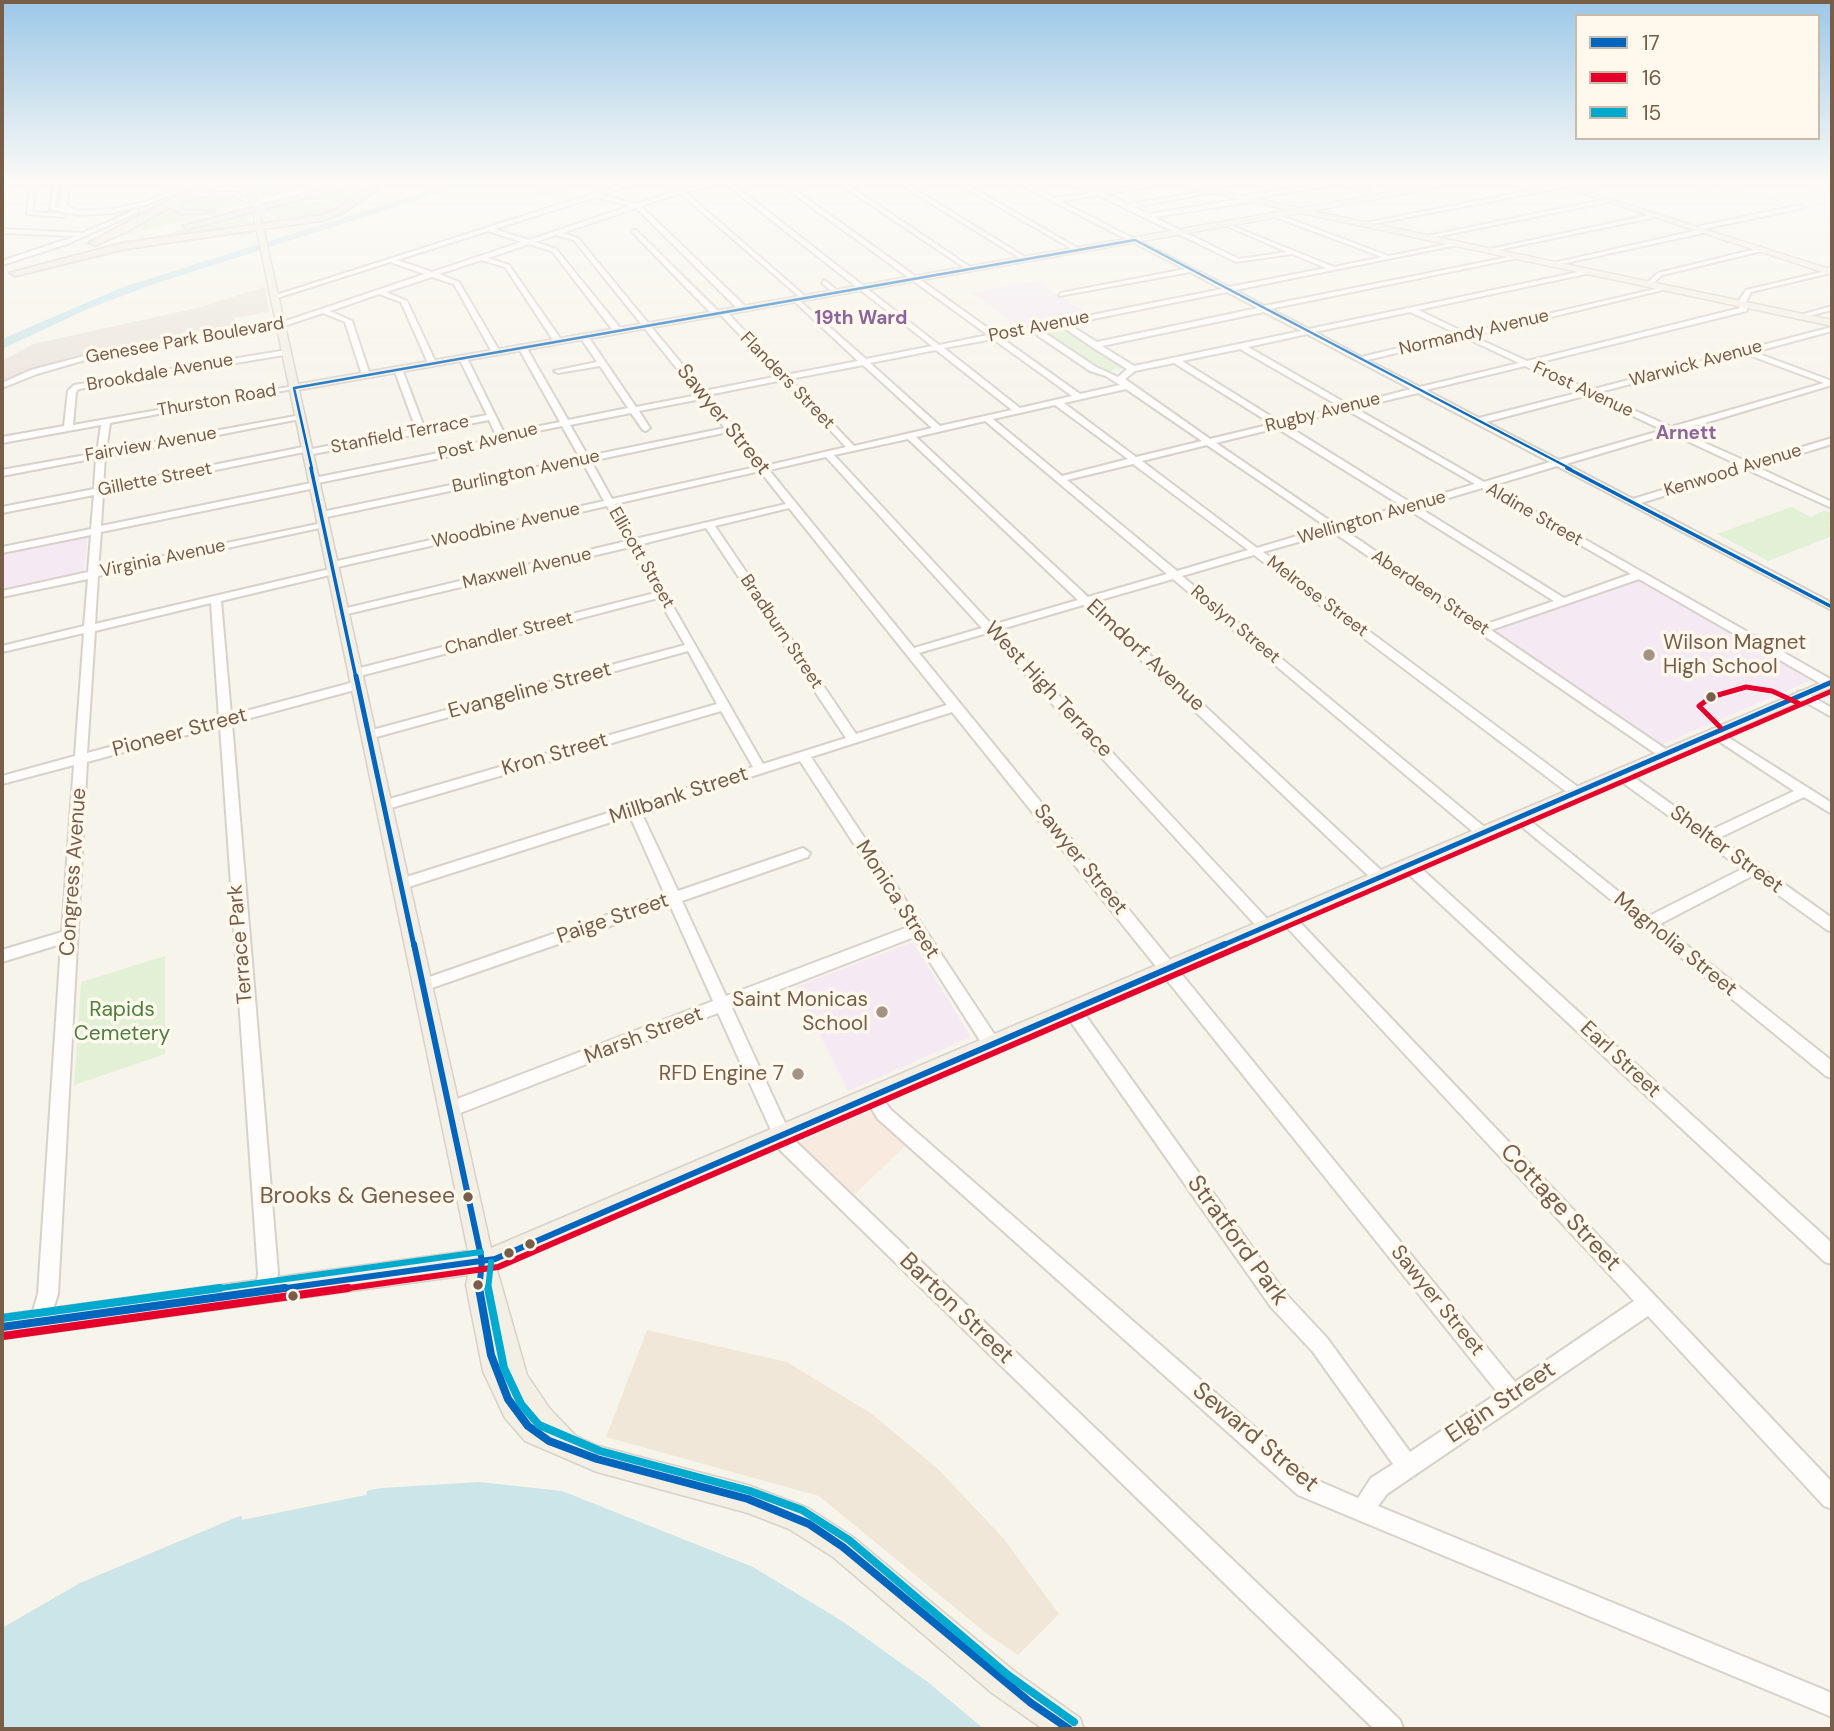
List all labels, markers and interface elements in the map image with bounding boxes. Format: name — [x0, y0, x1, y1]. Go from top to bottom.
legend — [1575, 14, 1820, 140]
text: 17 — [1642, 29, 1660, 57]
text: 16 — [1642, 64, 1662, 92]
text: 15 — [1642, 99, 1661, 127]
street label: Normandy Avenue — [1397, 305, 1551, 361]
street label: Post Avenue — [987, 307, 1091, 347]
district label: 19th Ward — [815, 308, 907, 330]
street label: Genesee Park Boulevard — [84, 313, 286, 369]
street label: Flanders Street — [735, 328, 839, 434]
street label: Warwick Avenue — [1627, 336, 1765, 392]
street label: Brookdale Avenue — [85, 349, 235, 397]
street label: Frost Avenue — [1529, 357, 1637, 423]
street label: Sawyer Street — [671, 360, 775, 480]
street label: Thurston Road — [156, 380, 278, 422]
street label: Rugby Avenue — [1263, 388, 1383, 438]
street label: Stanfield Terrace — [329, 411, 471, 459]
street label: Post Avenue — [436, 418, 540, 466]
street label: Fairview Avenue — [84, 423, 218, 467]
district label: Arnett — [1656, 423, 1716, 445]
street label: Kenwood Avenue — [1662, 440, 1804, 502]
street label: Burlington Avenue — [450, 446, 602, 498]
street label: Gillette Street — [96, 458, 214, 502]
street label: Aldine Street — [1482, 479, 1586, 551]
street label: Wellington Avenue — [1295, 487, 1449, 549]
street label: Woodbine Avenue — [430, 498, 582, 554]
street label: Ellicott Street — [603, 504, 679, 612]
street label: Virginia Avenue — [98, 535, 228, 583]
street label: Maxwell Avenue — [461, 544, 593, 594]
street label: Aberdeen Street — [1367, 546, 1493, 640]
street label: Melrose Street — [1262, 552, 1372, 642]
street label: Bradburn Street — [735, 571, 827, 693]
street label: Roslyn Street — [1186, 581, 1284, 669]
street label: Elmdorf Avenue — [1081, 595, 1209, 717]
street label: Chandler Street — [443, 608, 575, 660]
street label: West High Terrace — [979, 617, 1117, 763]
place label: Wilson Magnet High School — [1663, 630, 1806, 680]
marker: Wilson Magnet High School — [1641, 647, 1657, 663]
street label: Evangeline Street — [446, 657, 614, 725]
unlabelled marker — [1704, 690, 1718, 704]
street label: Pioneer Street — [110, 703, 250, 763]
street label: Kron Street — [499, 728, 611, 782]
street label: Millbank Street — [606, 762, 752, 830]
street label: Congress Avenue — [56, 787, 92, 957]
street label: Sawyer Street — [1028, 800, 1132, 920]
street label: Shelter Street — [1665, 801, 1787, 899]
street label: Monica Street — [849, 836, 945, 964]
street label: Terrace Park — [223, 883, 259, 1005]
street label: Paige Street — [554, 888, 672, 950]
street label: Magnolia Street — [1608, 888, 1742, 1002]
place label: Saint Monicas School — [732, 987, 868, 1037]
park label: Rapids Cemetery — [74, 997, 170, 1047]
street label: Marsh Street — [581, 1002, 707, 1070]
marker: Saint Monicas School — [874, 1004, 890, 1020]
street label: Earl Street — [1575, 1016, 1665, 1104]
place label: RFD Engine 7 — [659, 1061, 784, 1087]
marker: RFD Engine 7 — [790, 1066, 806, 1082]
street label: Cottage Street — [1494, 1138, 1626, 1278]
street label: Stratford Park — [1180, 1170, 1294, 1312]
place label: Brooks & Genesee — [260, 1183, 455, 1211]
marker: Brooks & Genesee — [461, 1190, 475, 1204]
unlabelled marker — [523, 1237, 537, 1251]
street label: Sawyer Street — [1385, 1241, 1489, 1361]
unlabelled marker — [502, 1246, 516, 1260]
street label: Barton Street — [893, 1247, 1019, 1371]
unlabelled marker — [471, 1278, 485, 1292]
unlabelled marker — [286, 1289, 300, 1303]
street label: Elgin Street — [1441, 1356, 1561, 1450]
street label: Seward Street — [1186, 1377, 1324, 1499]

